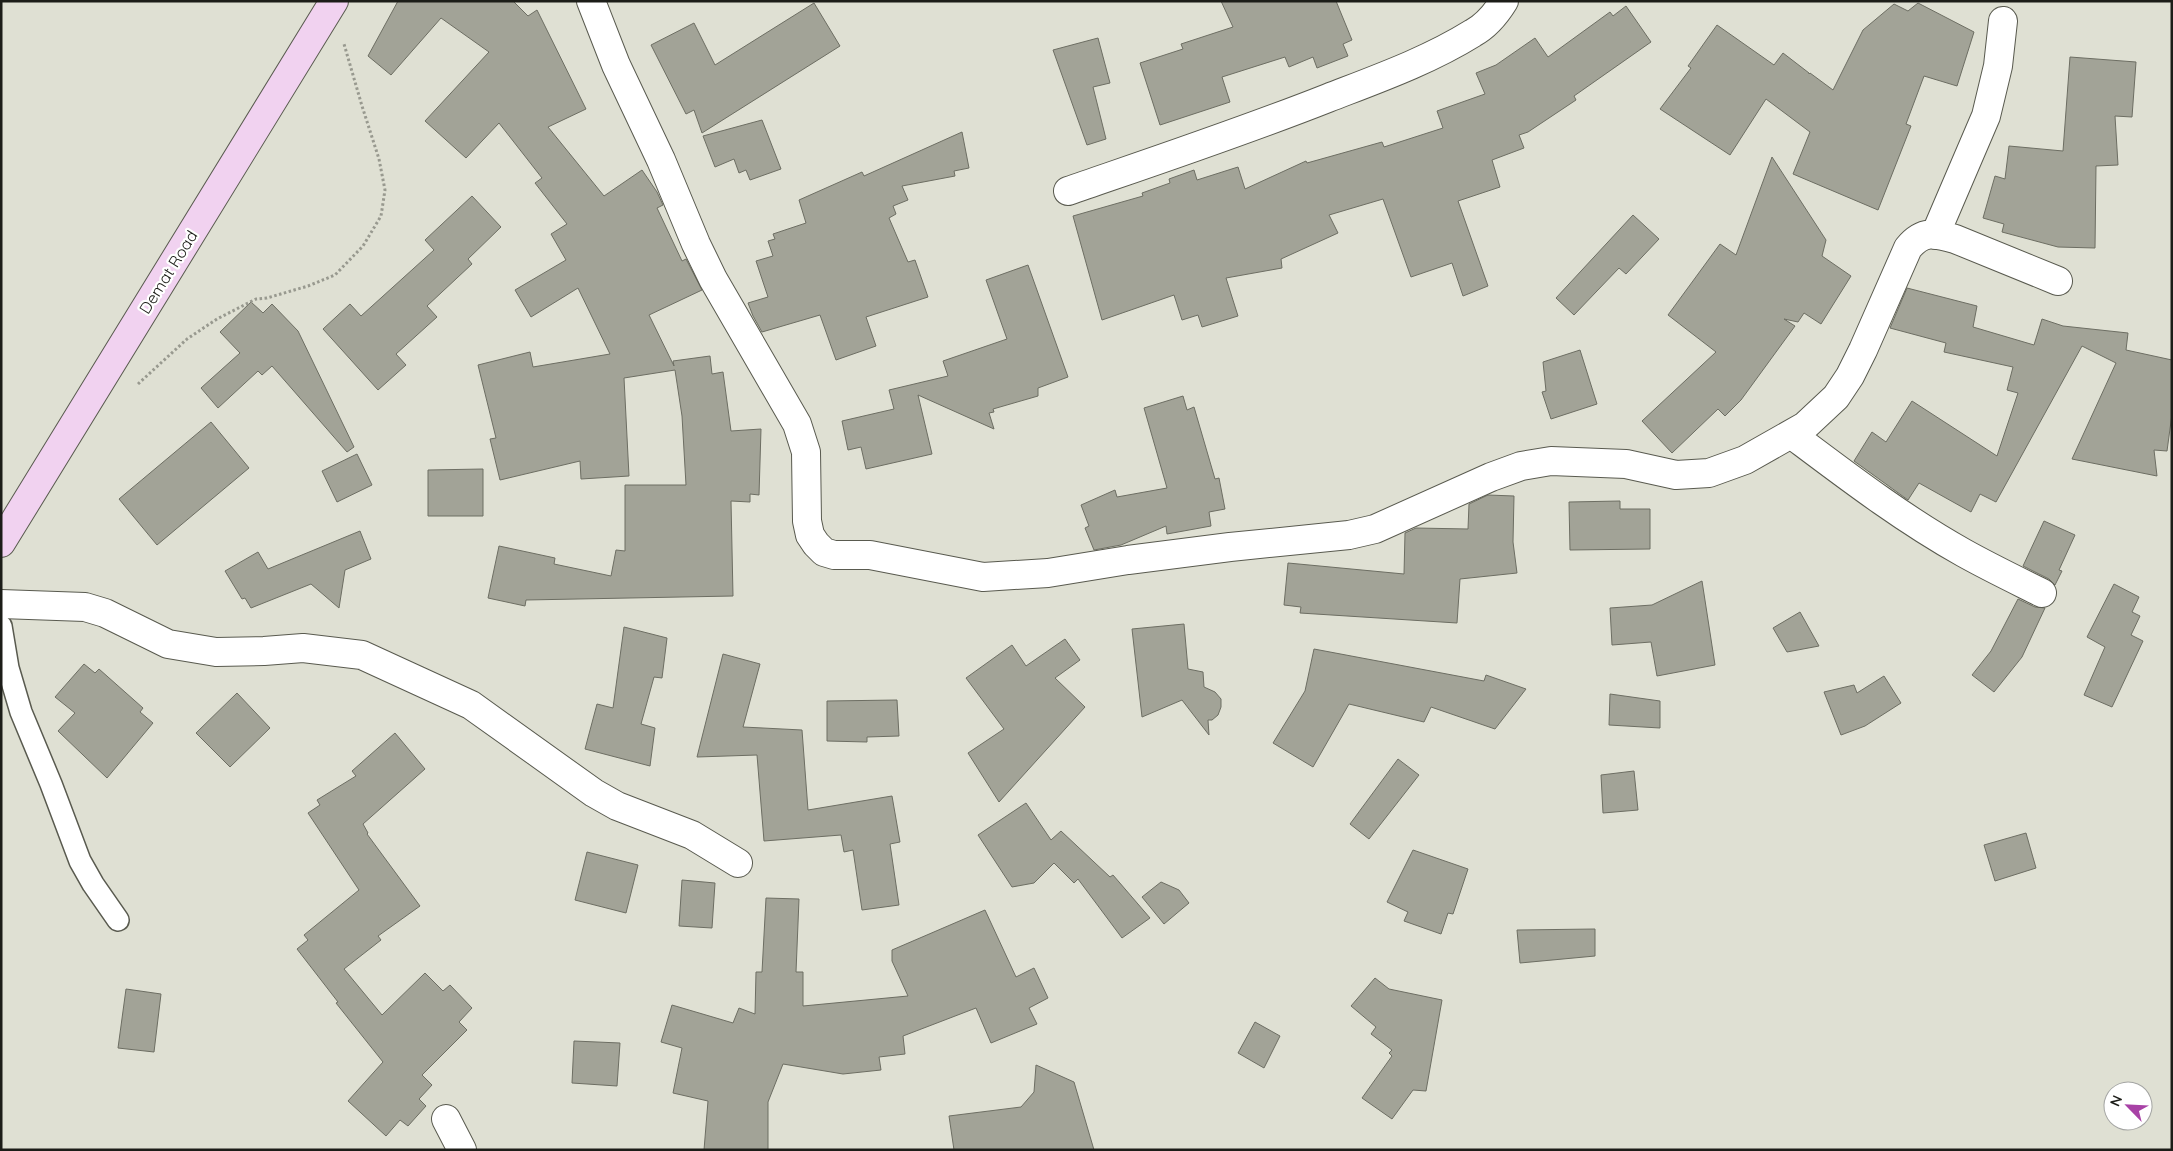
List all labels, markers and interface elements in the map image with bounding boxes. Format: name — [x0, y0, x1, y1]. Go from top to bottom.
street label: Demat Road — [134, 227, 202, 317]
north arrow — [2103, 1081, 2153, 1131]
text: N — [2106, 1092, 2126, 1109]

